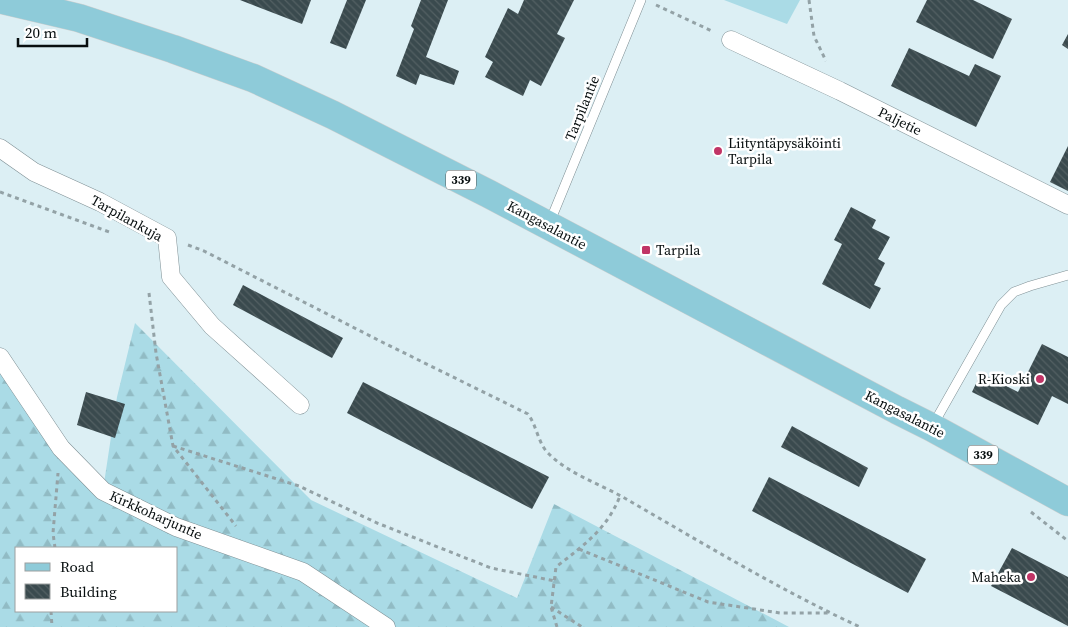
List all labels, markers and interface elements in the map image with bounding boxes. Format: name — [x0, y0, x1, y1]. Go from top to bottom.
scale bar — [18, 15, 86, 47]
text: 20 m — [25, 22, 57, 43]
street label: Tarpilantie — [560, 72, 604, 144]
street label: Paljetie — [875, 102, 925, 140]
place label: Liityntäpysäköinti Tarpila — [728, 133, 841, 169]
marker: Liityntäpysäköinti Tarpila — [712, 145, 724, 157]
road number: 339 — [446, 170, 476, 190]
street label: Tarpilankuja — [87, 190, 167, 246]
street label: Kangasalantie — [504, 196, 590, 254]
place label: Tarpila — [656, 240, 701, 260]
marker: Tarpila — [640, 244, 652, 256]
place label: R-Kioski — [978, 369, 1030, 389]
marker: R-Kioski — [1034, 373, 1046, 385]
street label: Kangasalantie — [862, 385, 948, 443]
road number: 339 — [968, 446, 998, 464]
street label: Kirkkoharjuntie — [106, 486, 206, 544]
legend — [15, 547, 178, 612]
text: Road — [60, 556, 94, 577]
place label: Maheka — [971, 567, 1022, 587]
marker: Maheka — [1025, 571, 1037, 583]
text: Building — [60, 581, 117, 602]

